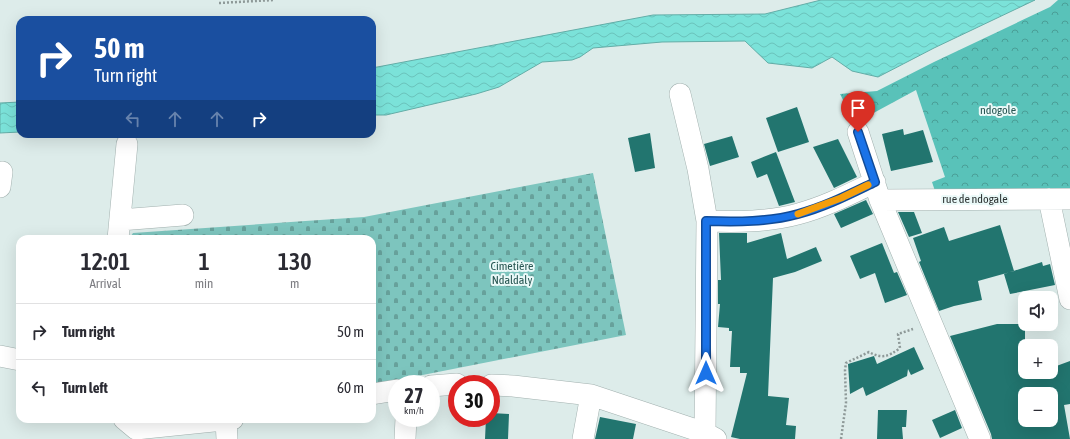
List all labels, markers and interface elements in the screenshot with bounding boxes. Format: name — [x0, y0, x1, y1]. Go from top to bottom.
icon: right — [28, 32, 80, 84]
text: 50 m — [94, 32, 144, 64]
text: Turn right — [94, 65, 157, 86]
pin — [841, 91, 875, 132]
icon: arrive — [847, 97, 869, 119]
park label: ndogole — [980, 103, 1016, 117]
icon: left — [122, 108, 144, 130]
icon: ahead — [164, 108, 186, 130]
icon: ahead — [206, 108, 228, 130]
icon: right — [248, 108, 270, 130]
street label: rue de ndogale — [942, 192, 1008, 206]
text: 12:01 — [80, 248, 130, 275]
text: 1 — [198, 248, 210, 275]
text: 130 — [278, 248, 312, 275]
park label: Cimetière Ndaldaly — [491, 259, 533, 287]
text: Arrival — [89, 276, 121, 291]
text: min — [195, 276, 213, 291]
text: m — [290, 276, 299, 291]
map controls — [1018, 291, 1058, 427]
button: sound — [1018, 291, 1058, 331]
icon: right — [28, 321, 50, 343]
text: Turn right — [62, 323, 115, 340]
text: 50 m — [337, 323, 364, 340]
button: + — [1018, 339, 1058, 379]
position arrow — [685, 352, 727, 394]
speed limit sign: 30 — [448, 375, 500, 427]
icon: left — [28, 377, 50, 399]
text: Turn left — [62, 379, 108, 396]
text: 60 m — [337, 379, 364, 396]
text: 27 — [405, 384, 423, 407]
button: − — [1018, 387, 1058, 427]
text: km/h — [404, 405, 424, 416]

